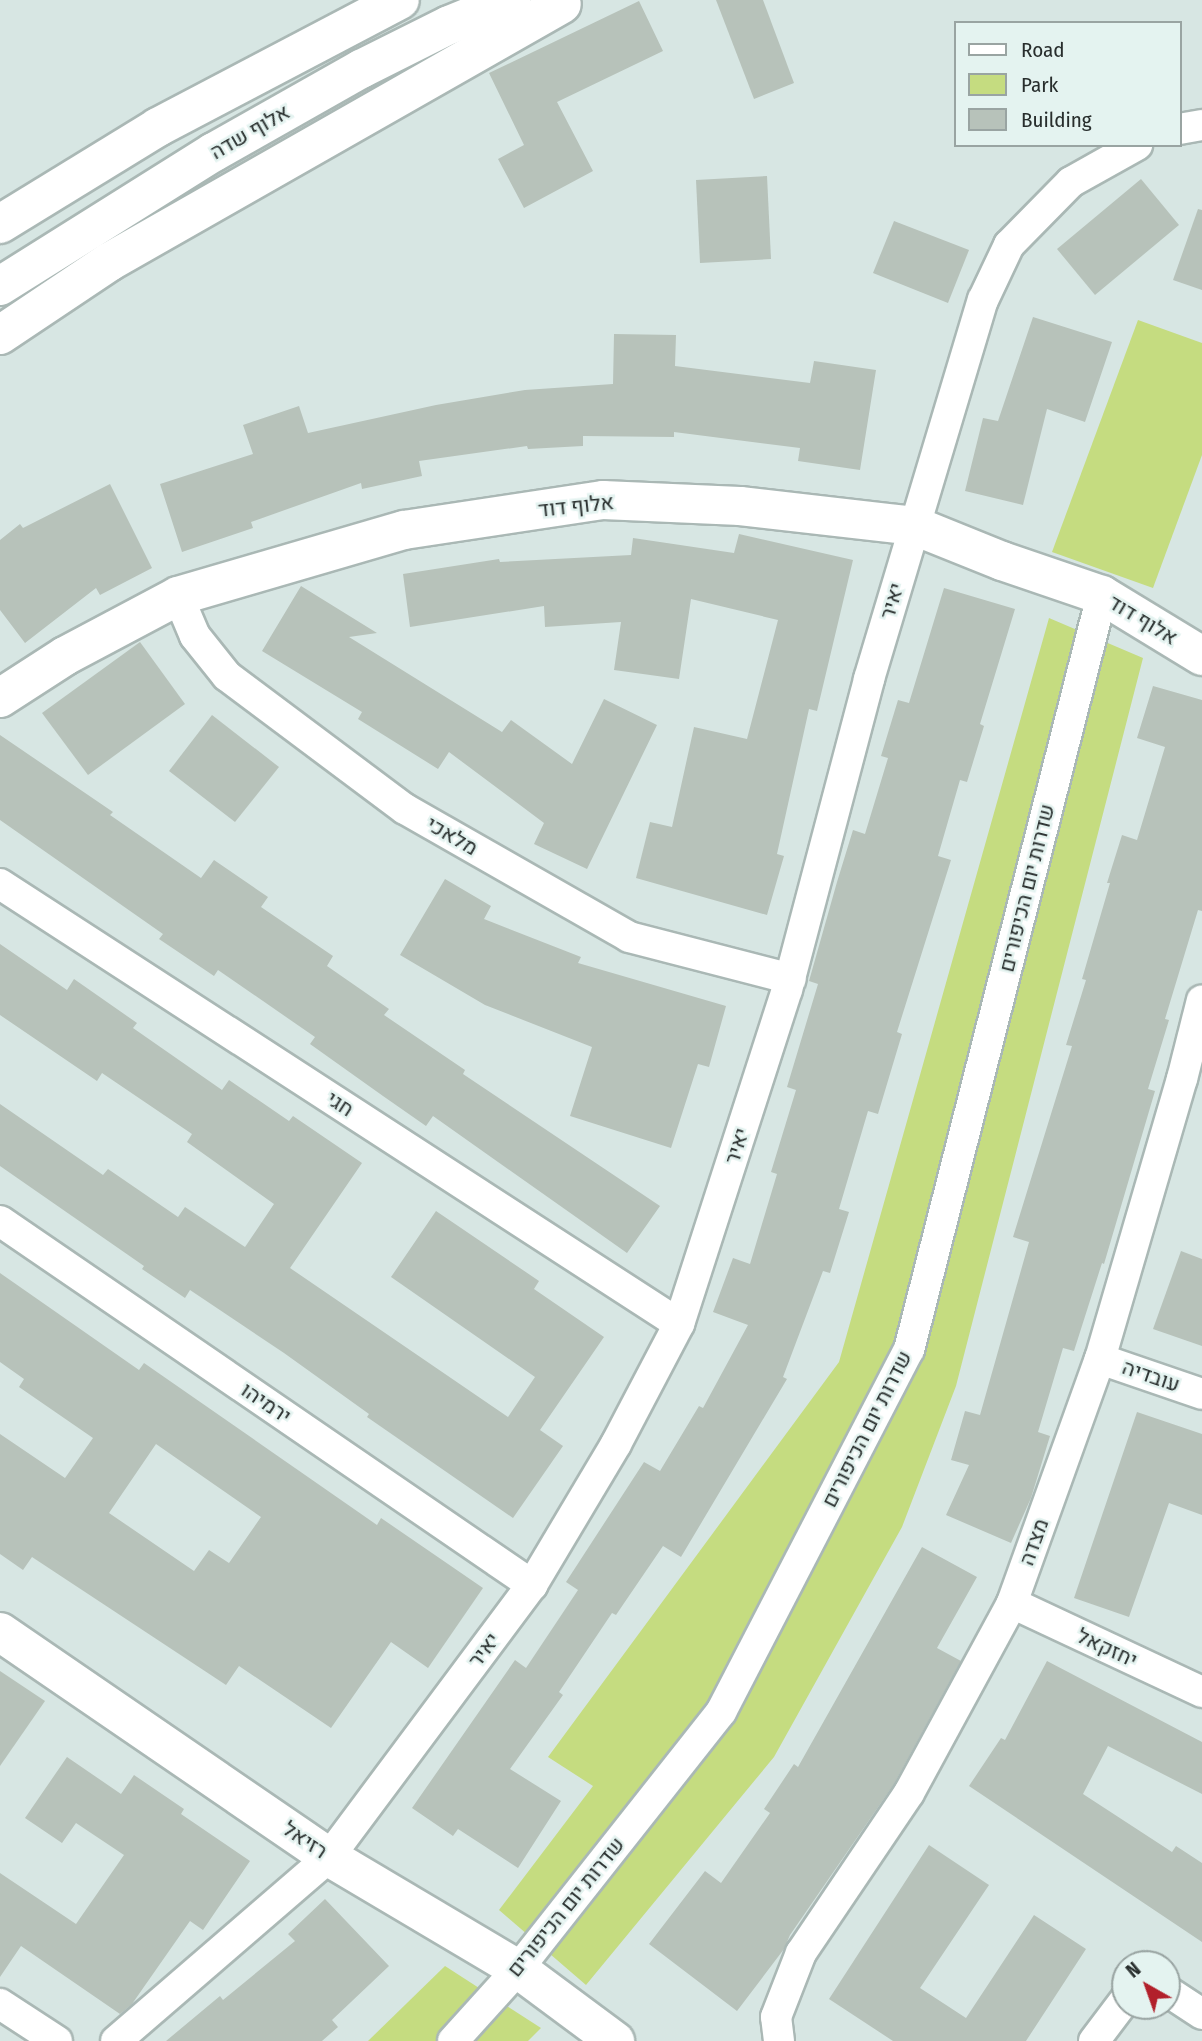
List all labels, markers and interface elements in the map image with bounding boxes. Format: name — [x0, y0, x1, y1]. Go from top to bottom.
legend — [954, 21, 1181, 147]
text: Road — [1021, 37, 1065, 63]
text: Park — [1021, 72, 1058, 98]
street label: אלוף שדה — [206, 99, 294, 165]
text: Building — [1021, 107, 1092, 133]
street label: אלוף דוד — [537, 490, 615, 522]
street label: יאיר — [875, 580, 909, 622]
street label: אלוף דוד — [1104, 590, 1182, 650]
street label: שדרות יום הכיפורים — [994, 801, 1060, 975]
street label: מלאכי — [422, 811, 482, 861]
street label: חגי — [322, 1086, 358, 1122]
street label: יאיר — [719, 1125, 755, 1167]
street label: שדרות יום הכיפורים — [817, 1347, 917, 1511]
street label: עובדיה — [1119, 1354, 1183, 1398]
street label: ירמיהו — [236, 1377, 296, 1429]
street label: מצדה — [1014, 1515, 1054, 1569]
street label: יחזקאל — [1073, 1623, 1141, 1673]
street label: יאיר — [463, 1628, 505, 1672]
street label: רזיאל — [278, 1816, 332, 1864]
street label: שדרות יום הכיפורים — [502, 1832, 630, 1982]
north arrow — [1111, 1950, 1181, 2020]
text: N — [1122, 1958, 1145, 1983]

